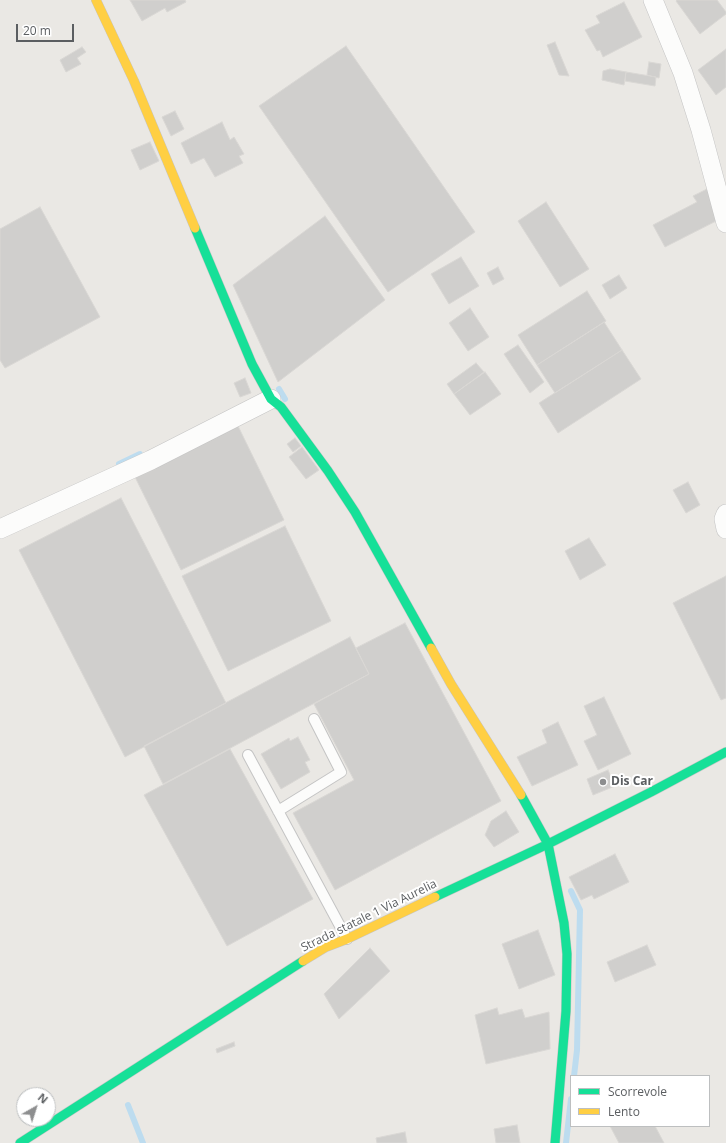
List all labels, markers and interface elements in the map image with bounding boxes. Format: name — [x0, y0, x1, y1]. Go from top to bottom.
scale bar — [18, 16, 76, 42]
text: 20 m — [23, 22, 51, 39]
place label: Dis Car — [611, 775, 653, 789]
marker: Dis Car — [598, 777, 608, 787]
street label: Strada statale 1 Via Aurelia — [299, 877, 439, 955]
legend — [570, 1075, 710, 1127]
text: Scorrevole — [608, 1083, 667, 1100]
north arrow — [16, 1087, 56, 1127]
text: N — [35, 1089, 51, 1107]
text: Lento — [608, 1103, 640, 1120]

